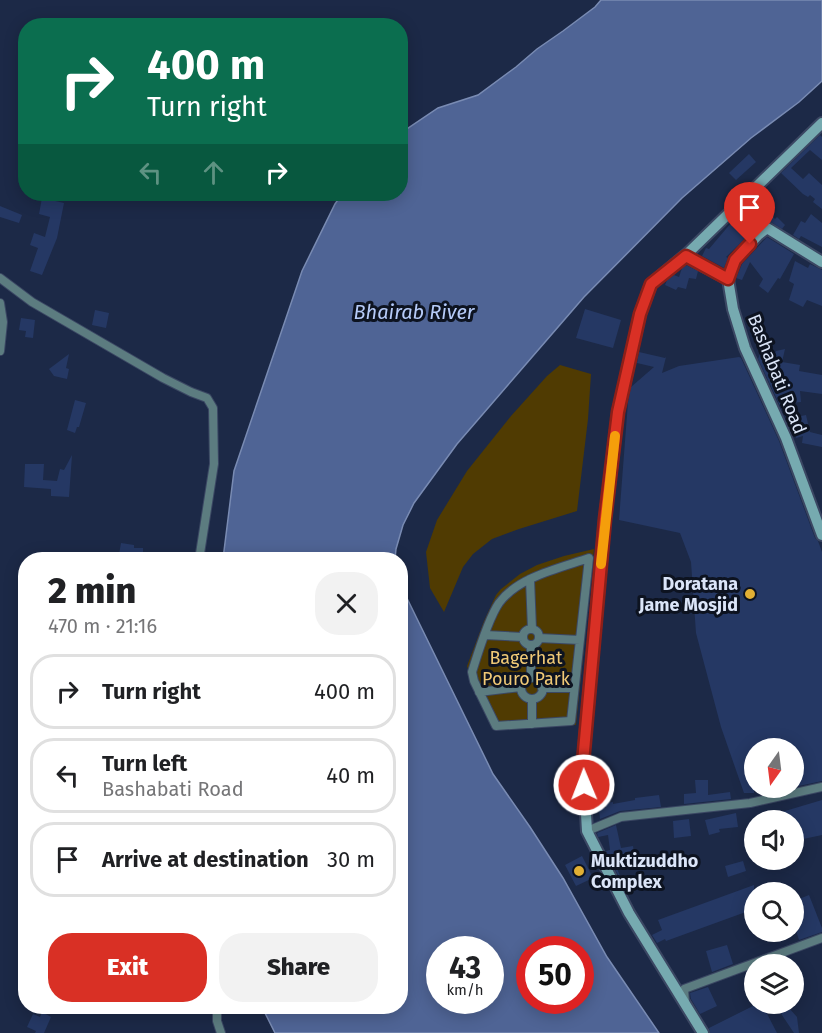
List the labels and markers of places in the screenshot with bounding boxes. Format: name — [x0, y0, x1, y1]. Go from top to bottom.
pin — [724, 182, 775, 244]
place label: Doratana Jame Mosjid — [638, 573, 738, 616]
marker: Doratana Jame Mosjid — [743, 587, 757, 601]
place label: Muktizuddho Complex — [591, 850, 698, 893]
marker: Muktizuddho Complex — [572, 864, 586, 878]

